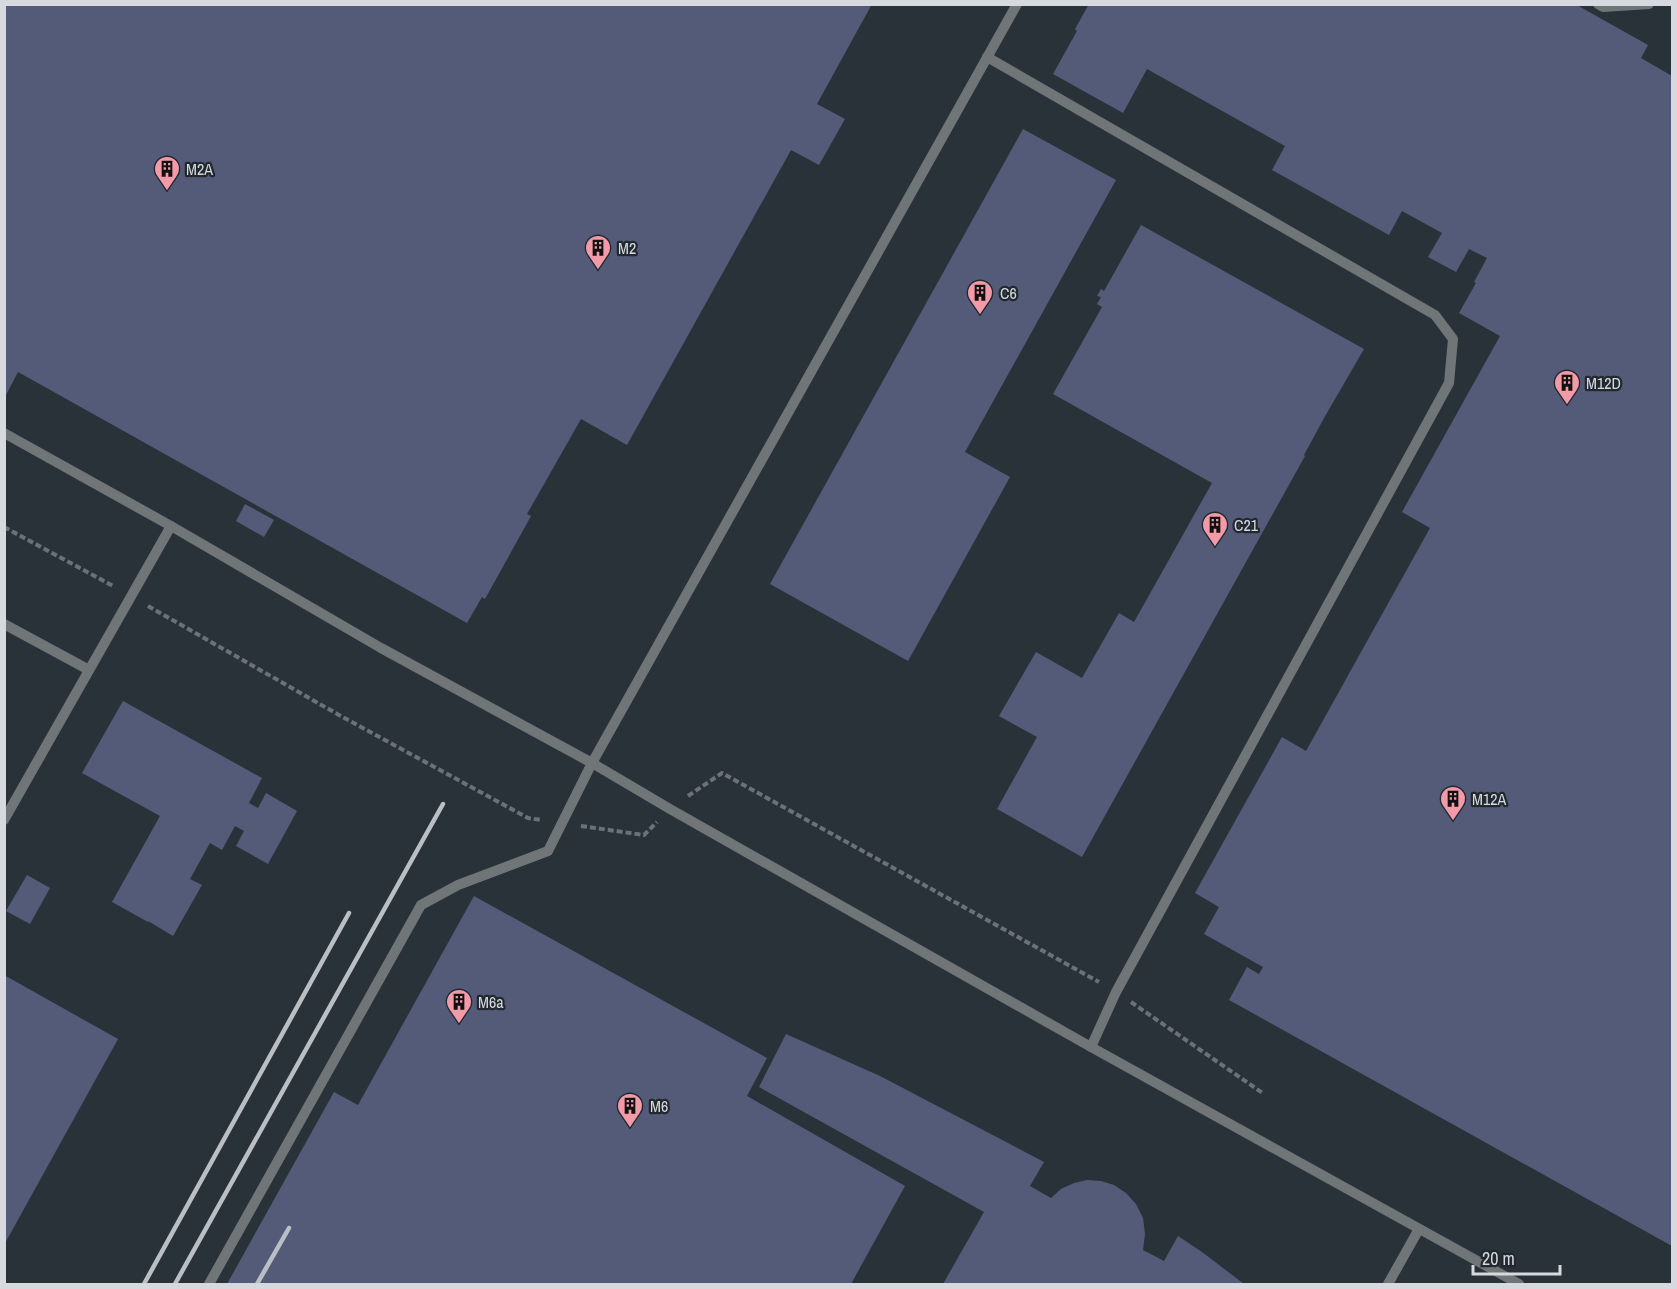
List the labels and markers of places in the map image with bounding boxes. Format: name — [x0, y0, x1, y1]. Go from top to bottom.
building icon: M2A — [152, 154, 182, 192]
place label: M2A — [186, 158, 213, 180]
building icon: M2 — [583, 233, 613, 271]
place label: M2 — [618, 237, 636, 259]
building icon: C6 — [965, 278, 995, 316]
place label: C6 — [1000, 282, 1017, 304]
building icon: M12D — [1552, 368, 1582, 406]
place label: M12D — [1586, 372, 1621, 394]
building icon: C21 — [1200, 510, 1230, 548]
place label: C21 — [1234, 514, 1259, 536]
building icon: M12A — [1438, 784, 1468, 822]
place label: M12A — [1472, 788, 1507, 810]
building icon: M6a — [444, 987, 474, 1025]
place label: M6a — [478, 991, 504, 1013]
building icon: M6 — [615, 1091, 645, 1129]
place label: M6 — [650, 1095, 668, 1117]

